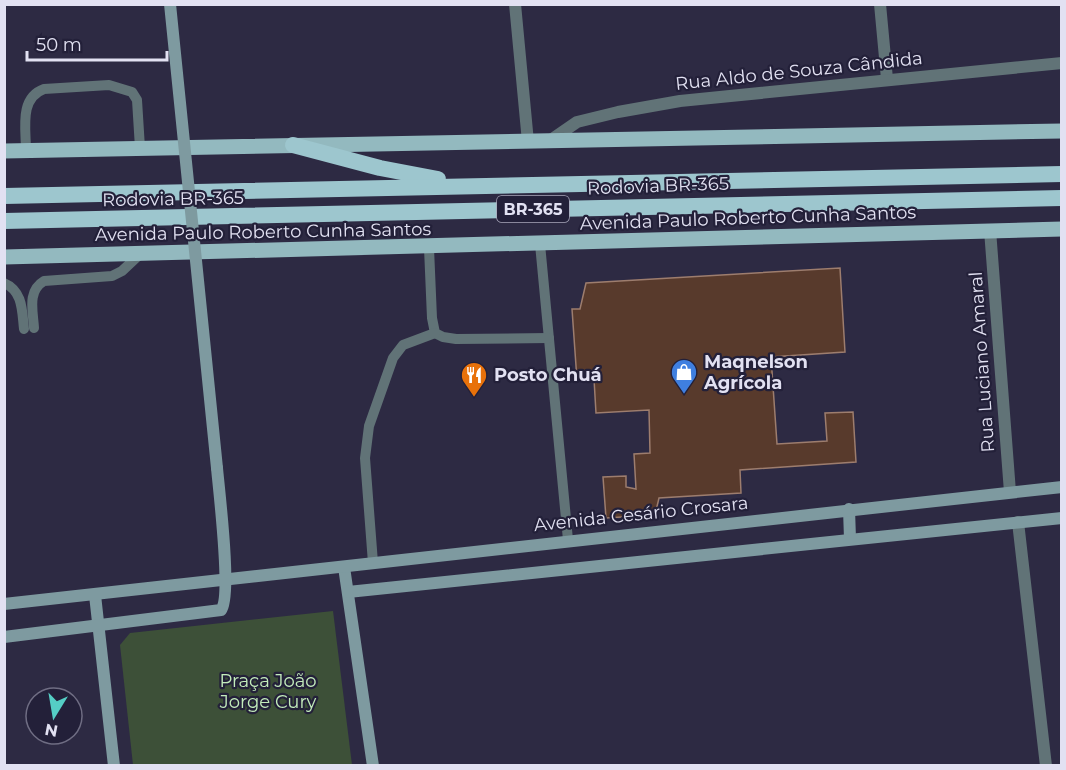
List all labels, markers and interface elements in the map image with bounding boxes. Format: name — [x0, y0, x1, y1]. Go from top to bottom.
scale bar — [27, 24, 166, 62]
text: 50 m — [36, 34, 82, 56]
street label: Rua Aldo de Souza Cândida — [674, 47, 924, 95]
street label: Rodovia BR-365 — [587, 173, 729, 199]
street label: Rodovia BR-365 — [102, 187, 244, 211]
road number: BR-365 — [497, 196, 569, 222]
street label: Avenida Paulo Roberto Cunha Santos — [579, 201, 917, 235]
street label: Avenida Paulo Roberto Cunha Santos — [95, 218, 432, 246]
street label: Rua Luciano Amaral — [965, 271, 999, 453]
place label: Maqnelson Agrícola — [703, 351, 808, 394]
shop icon: Maqnelson Agrícola — [669, 357, 699, 395]
restaurant icon: Posto Chuá — [459, 360, 489, 398]
place label: Posto Chuá — [494, 364, 602, 386]
street label: Avenida Cesário Crosara — [533, 492, 749, 536]
park label: Praça João Jorge Cury — [219, 670, 317, 713]
north arrow — [24, 686, 84, 746]
text: N — [43, 720, 59, 741]

